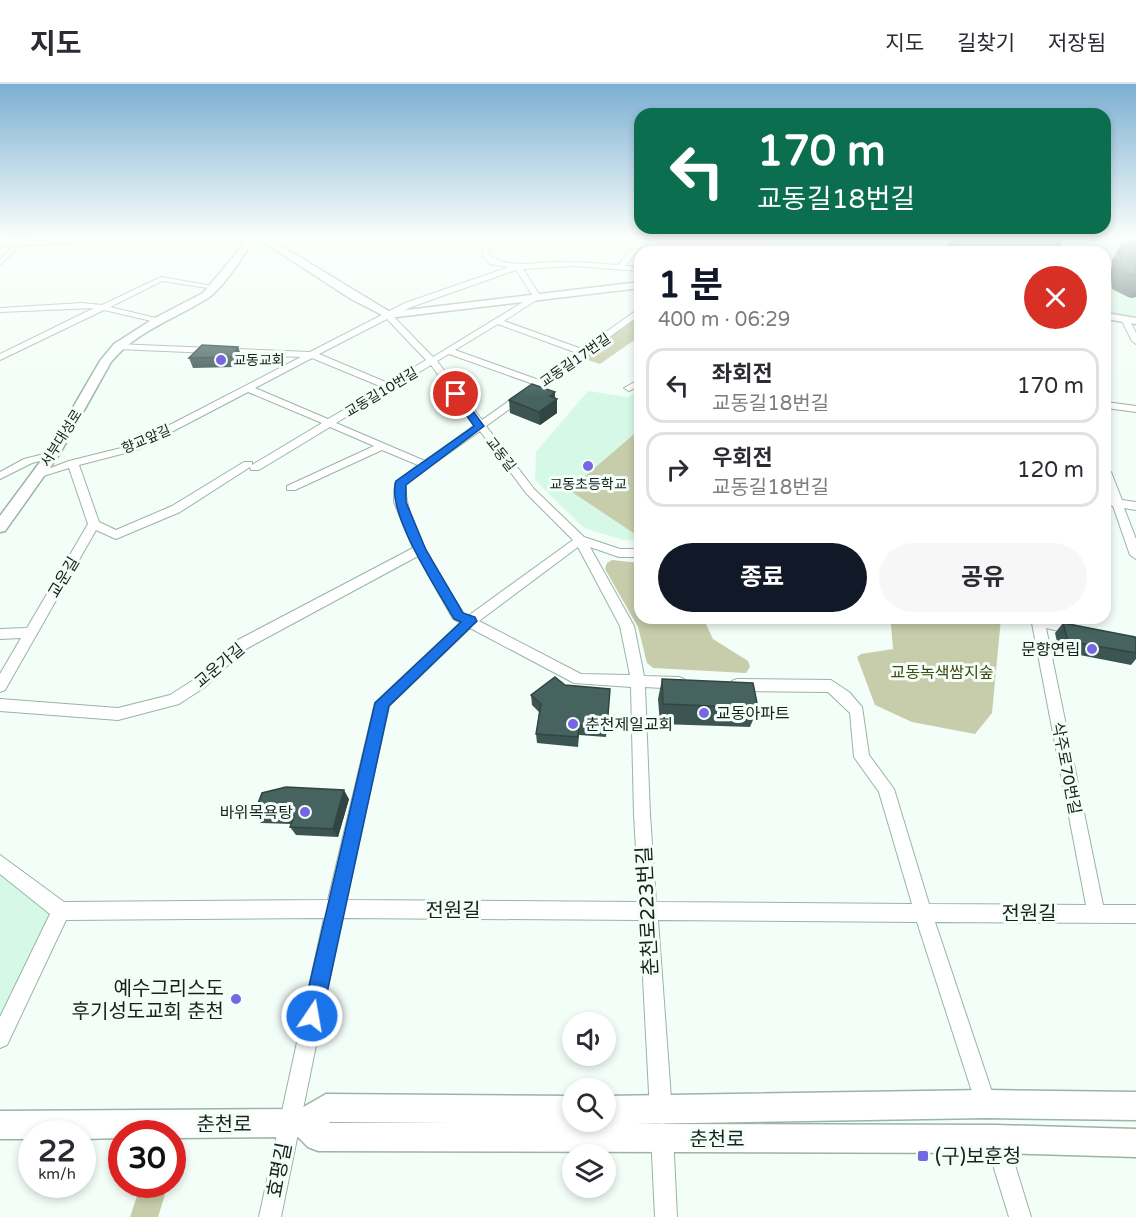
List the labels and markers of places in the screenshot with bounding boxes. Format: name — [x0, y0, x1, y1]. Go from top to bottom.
place label: 교동교회 — [233, 352, 285, 369]
marker: 교동교회 — [214, 353, 228, 367]
pin — [430, 368, 481, 419]
marker: 교동초등학교 — [581, 459, 595, 473]
place label: 교동초등학교 — [549, 476, 627, 493]
place label: 문향연립 — [1021, 640, 1080, 660]
marker: 문향연립 — [1085, 642, 1099, 656]
place label: 교동아파트 — [716, 704, 790, 724]
marker: 교동아파트 — [697, 706, 711, 720]
place label: 춘천제일교회 — [585, 715, 673, 735]
marker: 춘천제일교회 — [566, 717, 580, 731]
place label: 바위목욕탕 — [219, 803, 293, 823]
marker: 바위목욕탕 — [298, 805, 312, 819]
place label: 예수그리스도 후기성도교회 춘천 — [72, 977, 224, 1024]
marker: 예수그리스도 후기성도교회 춘천 — [229, 992, 243, 1006]
place label: (구)보훈청 — [935, 1145, 1021, 1169]
marker: (구)보훈청 — [916, 1149, 930, 1163]

